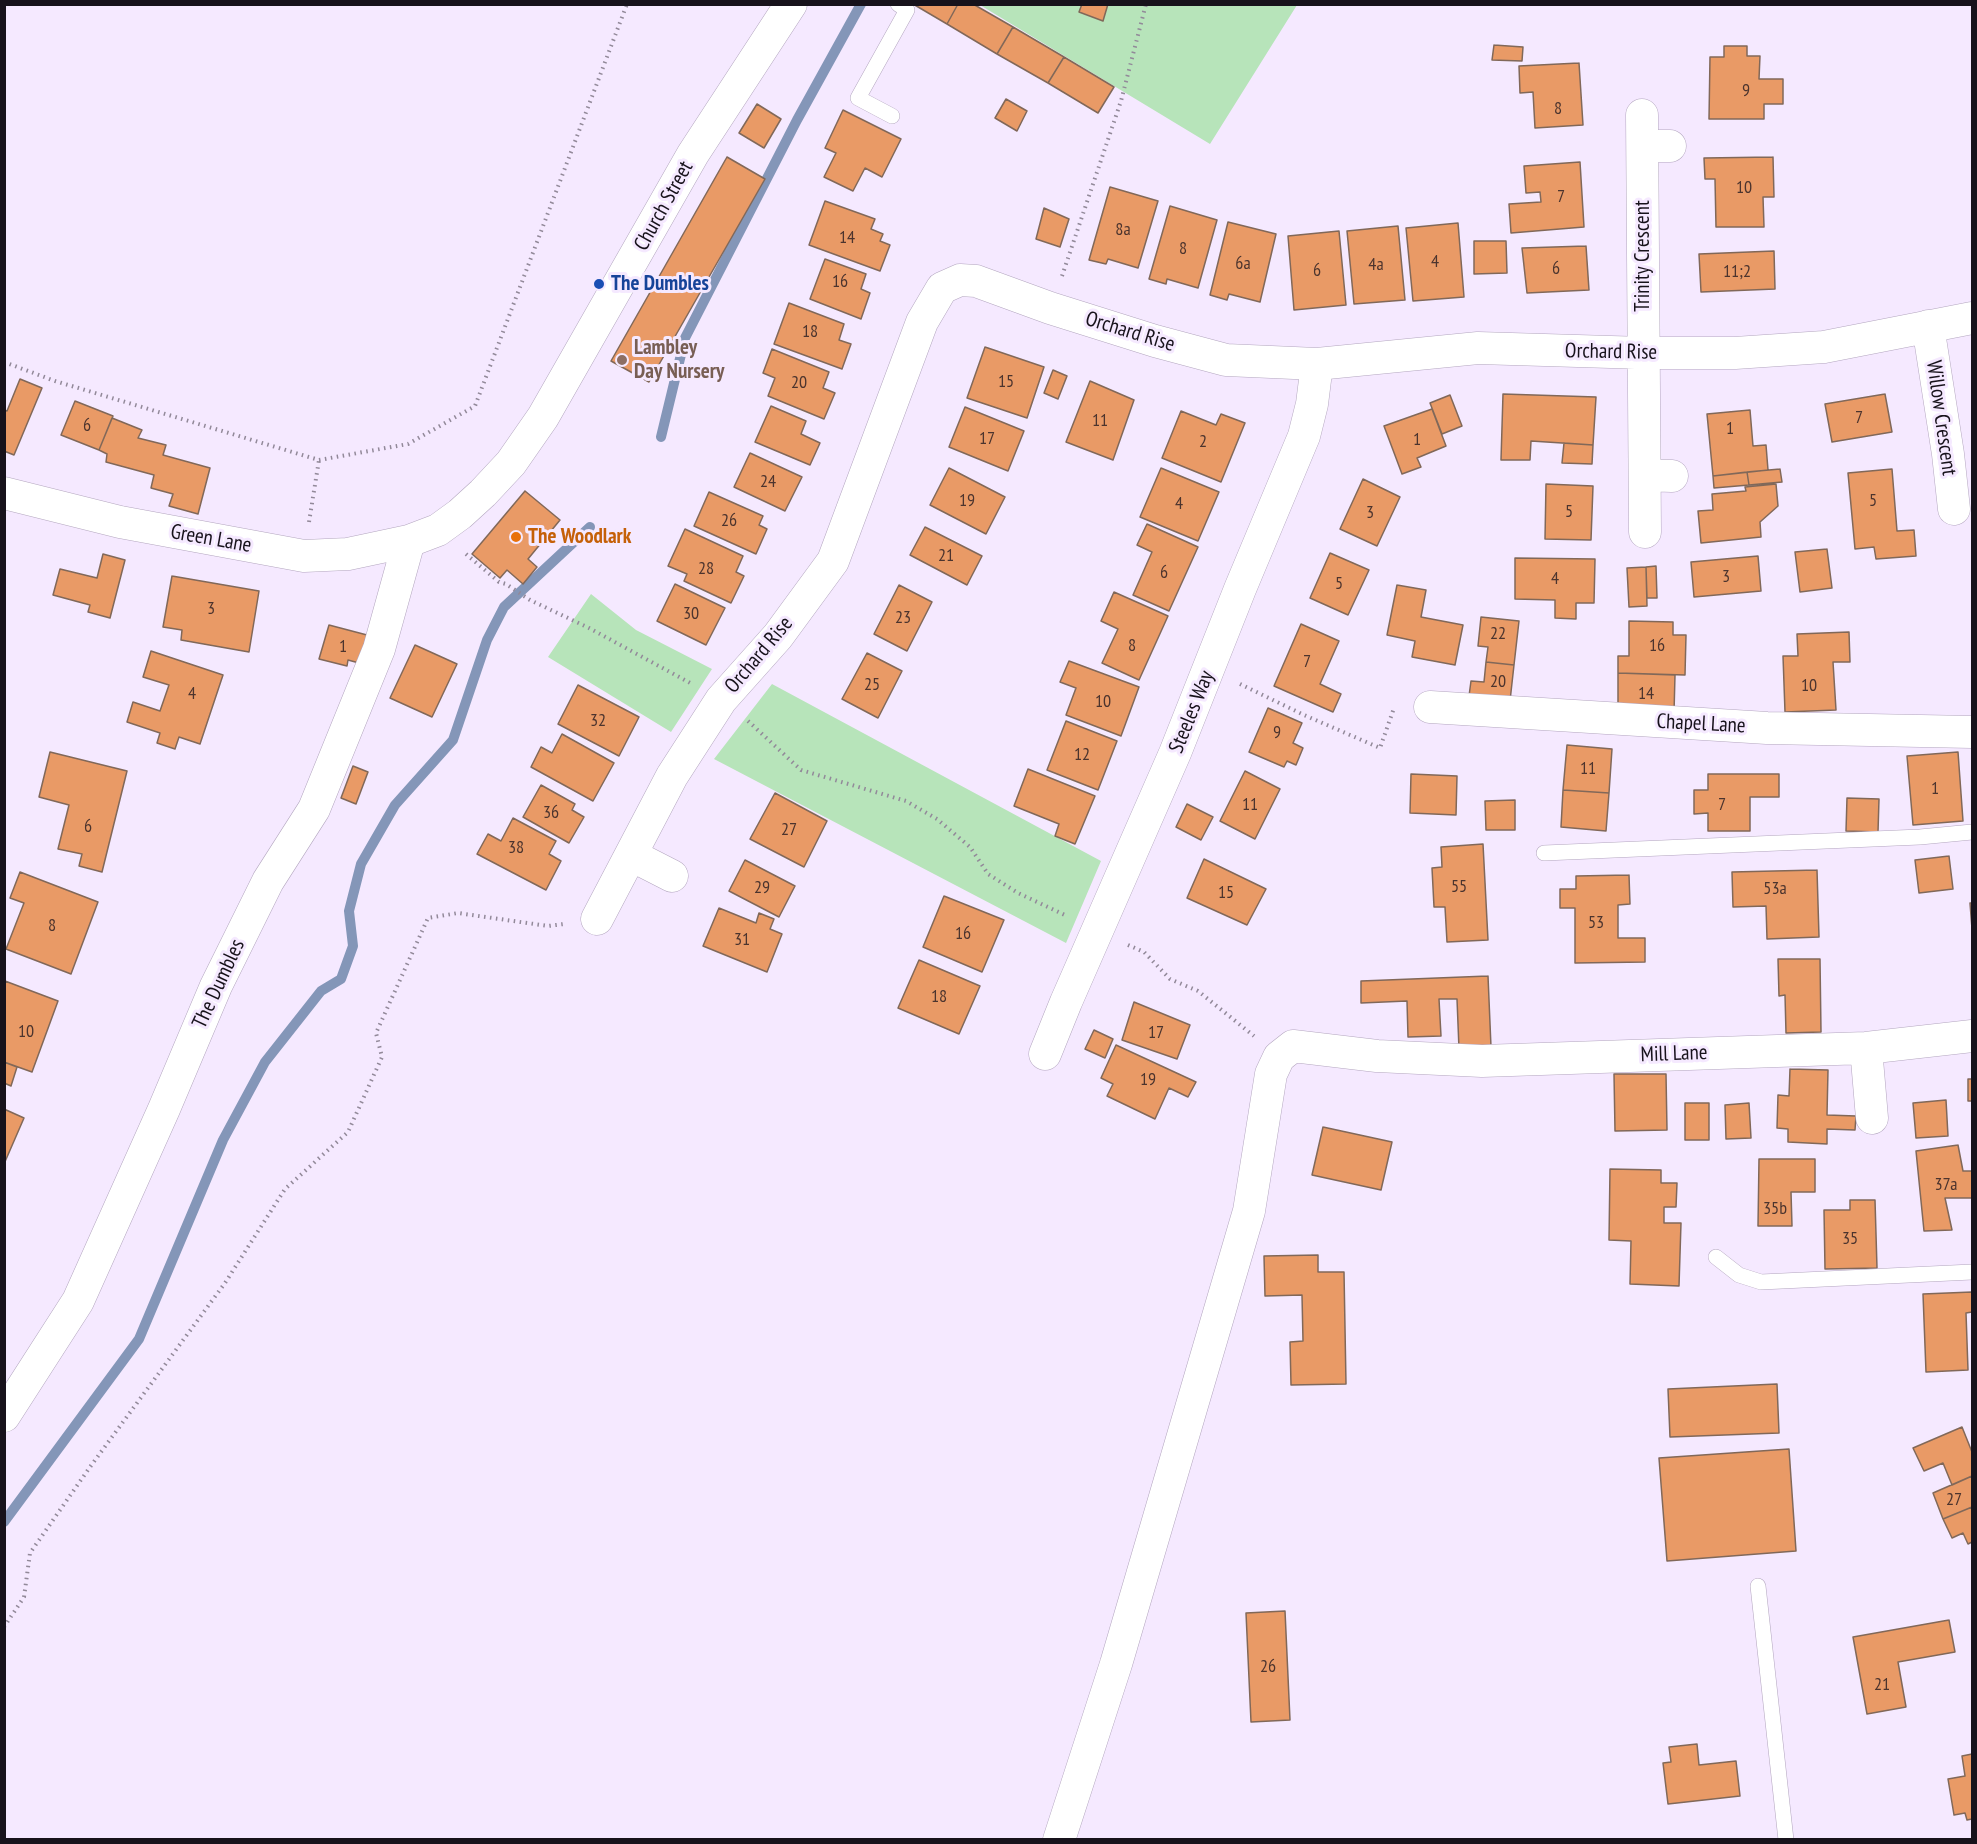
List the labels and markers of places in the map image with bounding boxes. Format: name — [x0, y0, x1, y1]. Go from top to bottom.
place label: The Dumbles — [611, 271, 709, 297]
marker: The Dumbles — [592, 277, 606, 291]
place label: Lambley Day Nursery — [634, 335, 724, 385]
marker: Lambley Day Nursery — [615, 353, 629, 367]
place label: The Woodlark — [528, 524, 631, 550]
marker: The Woodlark — [509, 530, 523, 544]

